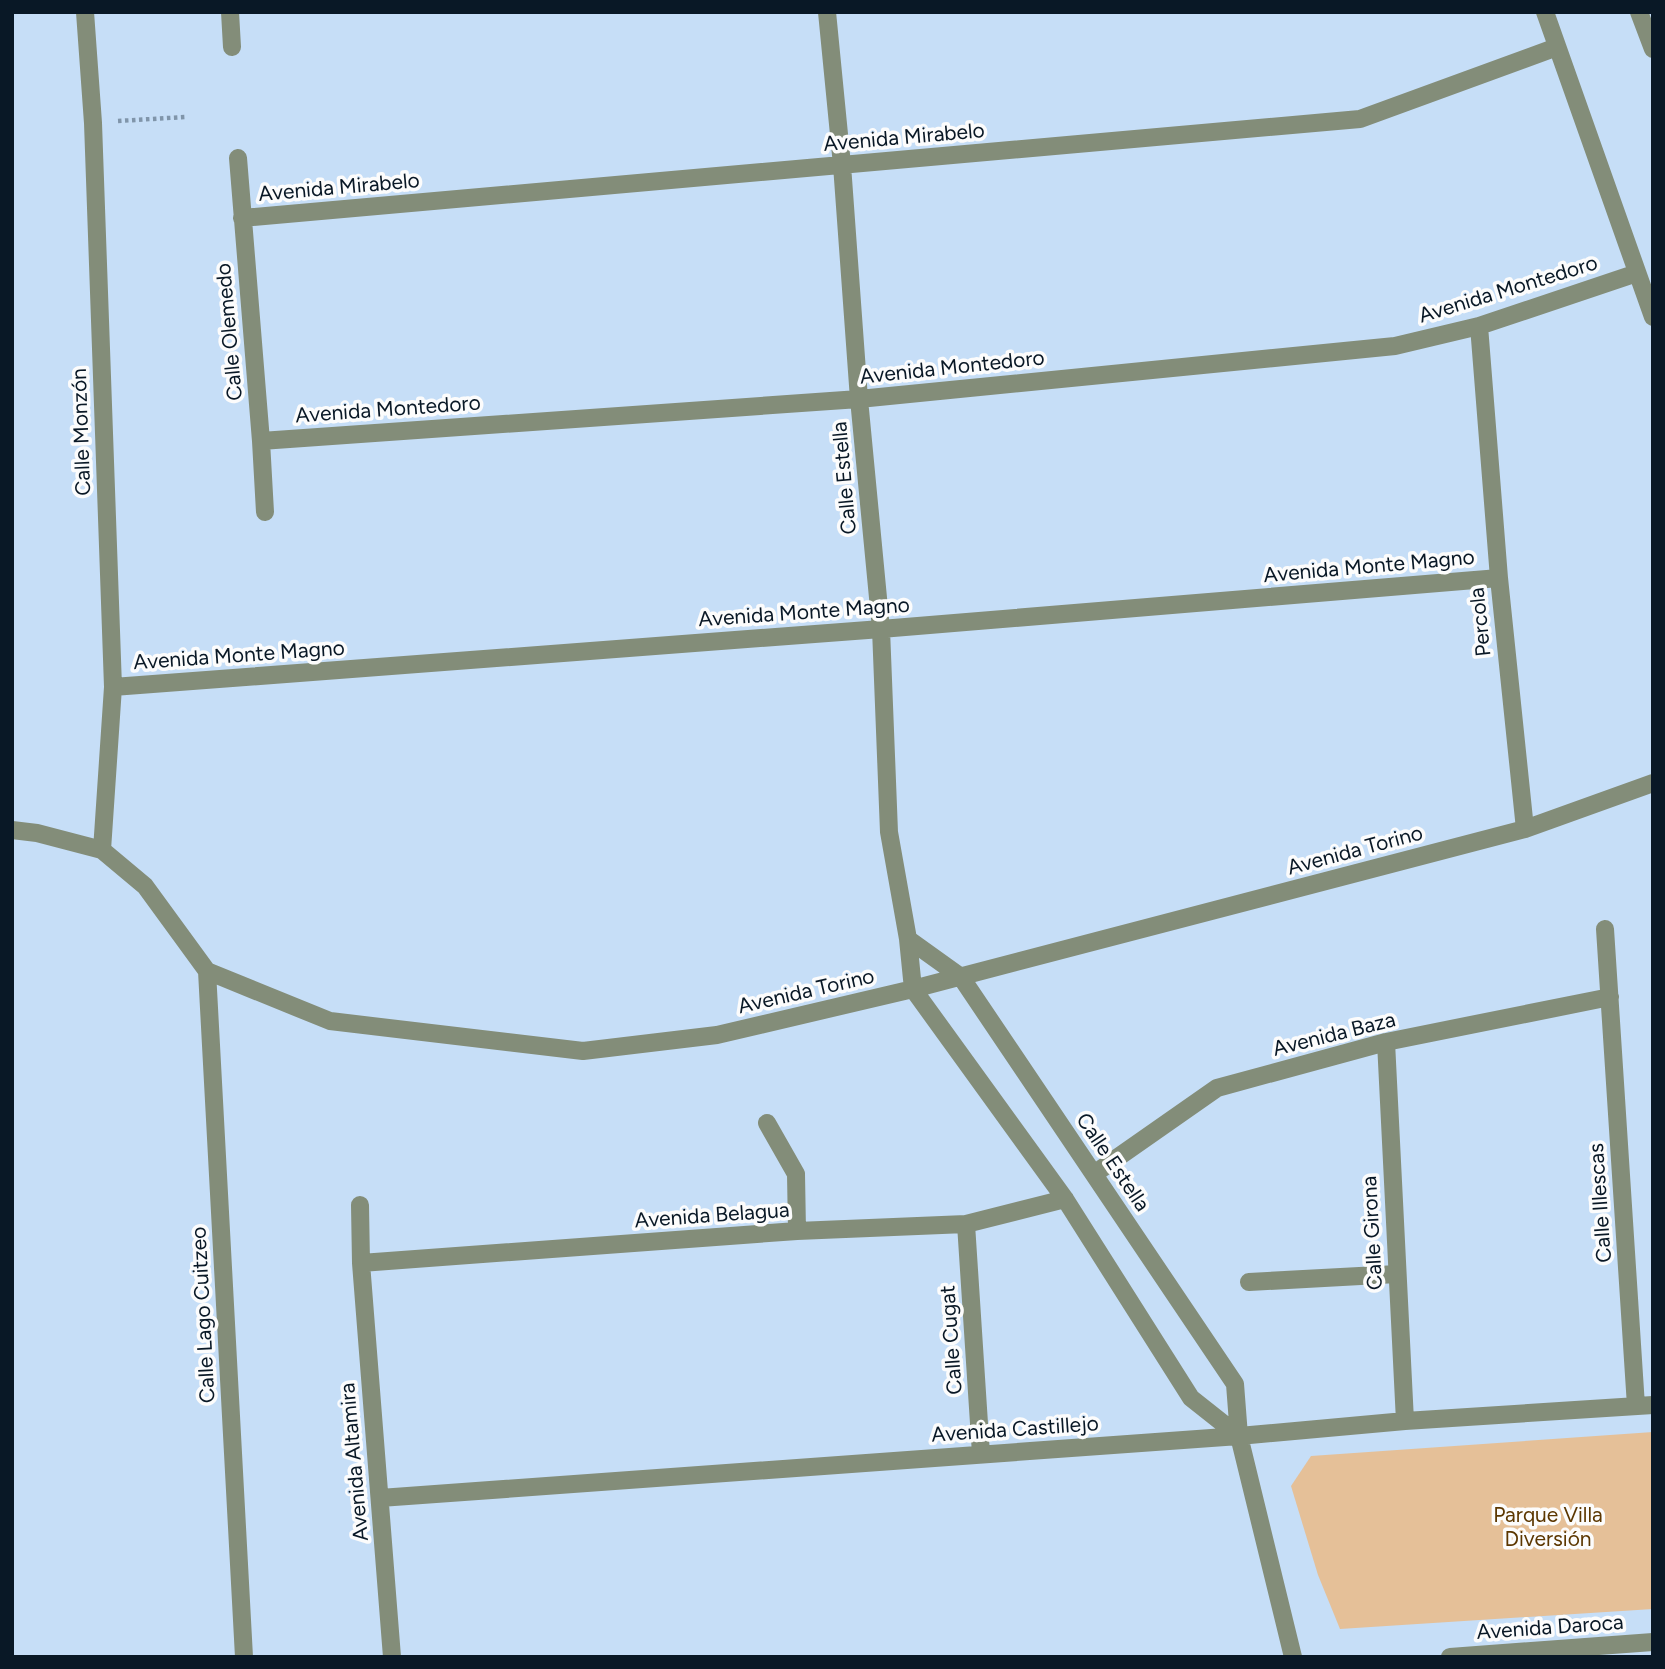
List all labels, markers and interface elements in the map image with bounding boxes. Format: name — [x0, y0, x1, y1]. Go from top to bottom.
street label: Avenida Mirabelo — [822, 117, 986, 156]
street label: Avenida Mirabelo — [257, 167, 421, 206]
street label: Avenida Montedoro — [1415, 249, 1600, 328]
street label: Calle Olemedo — [210, 262, 247, 402]
street label: Avenida Montedoro — [858, 344, 1046, 389]
street label: Calle Monzón — [66, 368, 95, 496]
street label: Avenida Montedoro — [294, 390, 481, 427]
street label: Calle Estella — [826, 421, 861, 536]
street label: Avenida Monte Magno — [1262, 544, 1476, 587]
street label: Percola — [1463, 586, 1496, 658]
street label: Avenida Monte Magno — [697, 592, 910, 631]
street label: Avenida Monte Magno — [132, 635, 345, 674]
street label: Avenida Torino — [1284, 819, 1425, 880]
street label: Avenida Torino — [735, 963, 877, 1018]
street label: Avenida Baza — [1270, 1006, 1398, 1061]
street label: Calle Estella — [1071, 1108, 1155, 1216]
street label: Calle Illescas — [1583, 1142, 1616, 1264]
street label: Calle Girona — [1356, 1175, 1387, 1291]
street label: Avenida Belagua — [634, 1197, 790, 1232]
street label: Calle Lago Cuitzeo — [185, 1226, 220, 1404]
street label: Calle Cugat — [934, 1284, 967, 1396]
street label: Avenida Altamira — [334, 1382, 373, 1542]
street label: Avenida Castillejo — [930, 1410, 1100, 1447]
park label: Parque Villa Diversión — [1493, 1502, 1603, 1551]
street label: Avenida Daroca — [1476, 1609, 1624, 1644]

